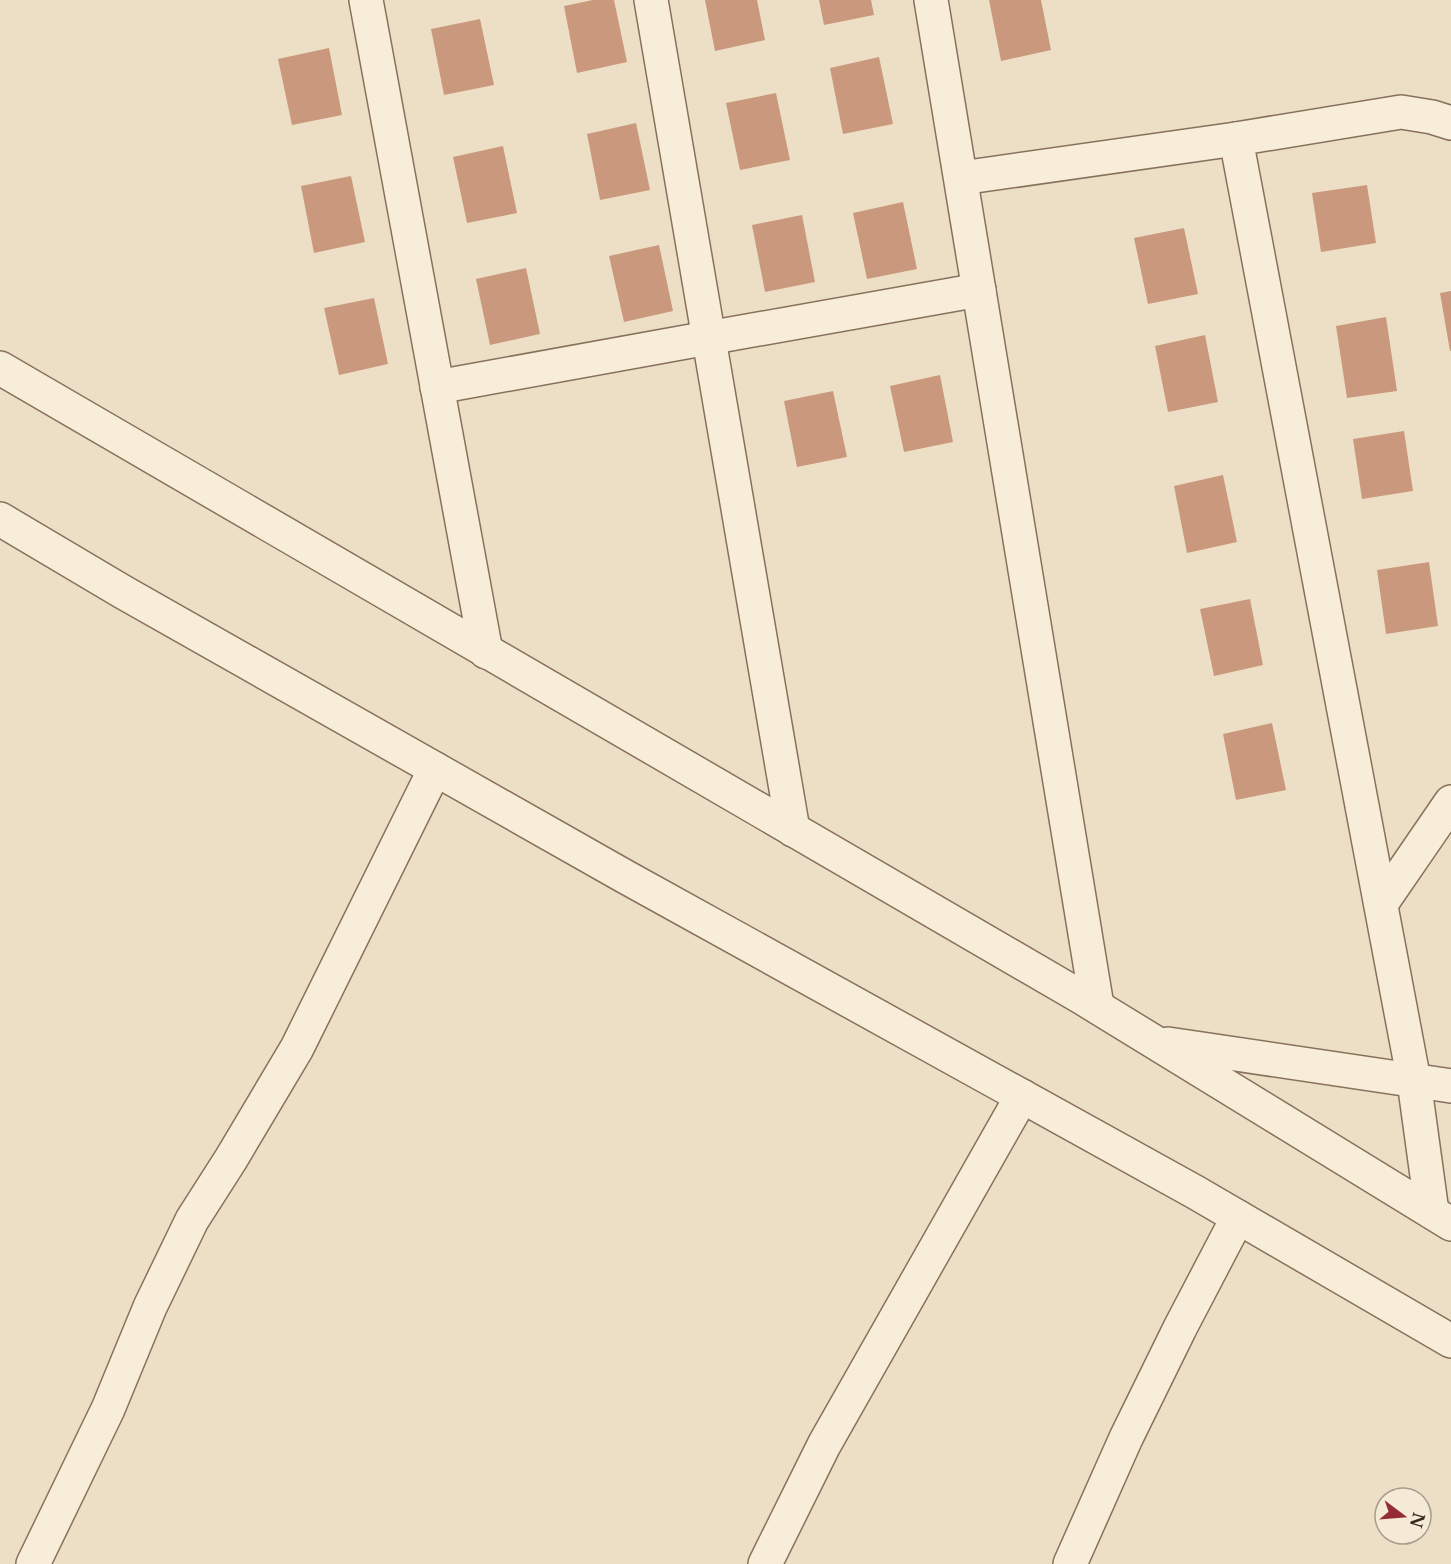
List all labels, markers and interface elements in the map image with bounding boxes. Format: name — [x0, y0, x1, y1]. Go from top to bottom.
north arrow — [1373, 1486, 1433, 1546]
text: N — [1406, 1510, 1429, 1530]

